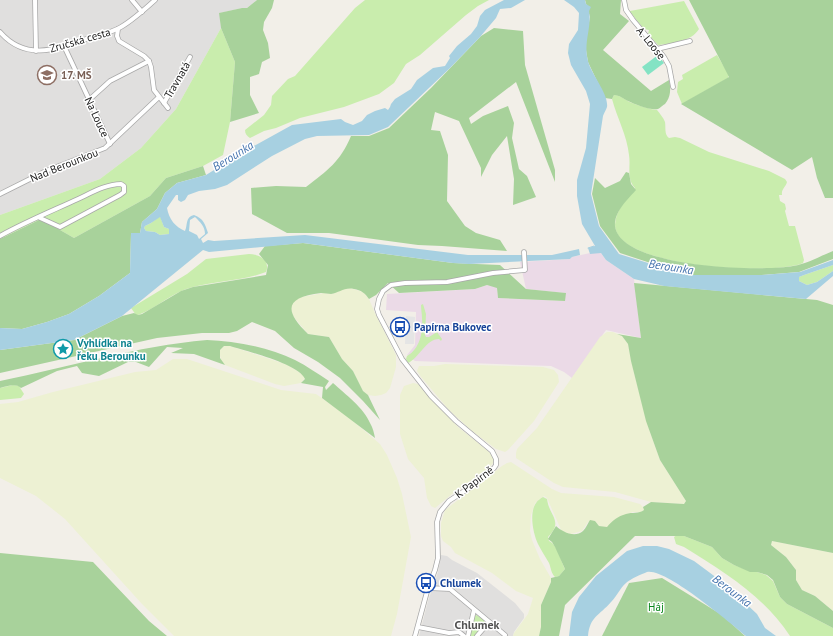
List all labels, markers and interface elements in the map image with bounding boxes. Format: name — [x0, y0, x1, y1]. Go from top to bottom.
street label: A. Loose — [634, 24, 669, 63]
street label: Zručská cesta — [48, 25, 112, 55]
street label: Travnatá — [161, 59, 193, 101]
school or university icon: 17. MŠ — [36, 64, 58, 86]
place label: 17. MŠ — [61, 68, 92, 82]
street label: Na Louce — [82, 95, 113, 140]
water label: Berounka — [209, 137, 256, 174]
street label: Nad Berounkou — [28, 145, 100, 185]
water label: Berounka — [647, 256, 695, 277]
bus stop icon: Papírna Bukovec — [389, 316, 411, 338]
place label: Papírna Bukovec — [414, 320, 492, 334]
place label: Vyhlídka na řeku Berounku — [76, 336, 146, 363]
place icon: Vyhlídka na řeku Berounku — [52, 338, 74, 360]
street label: K Papírně — [452, 463, 496, 501]
water label: Berounka — [710, 571, 755, 610]
bus stop icon: Chlumek — [415, 572, 437, 594]
place label: Chlumek — [440, 576, 482, 590]
park label: Háj — [648, 600, 664, 614]
district label: Chlumek — [455, 617, 500, 632]

